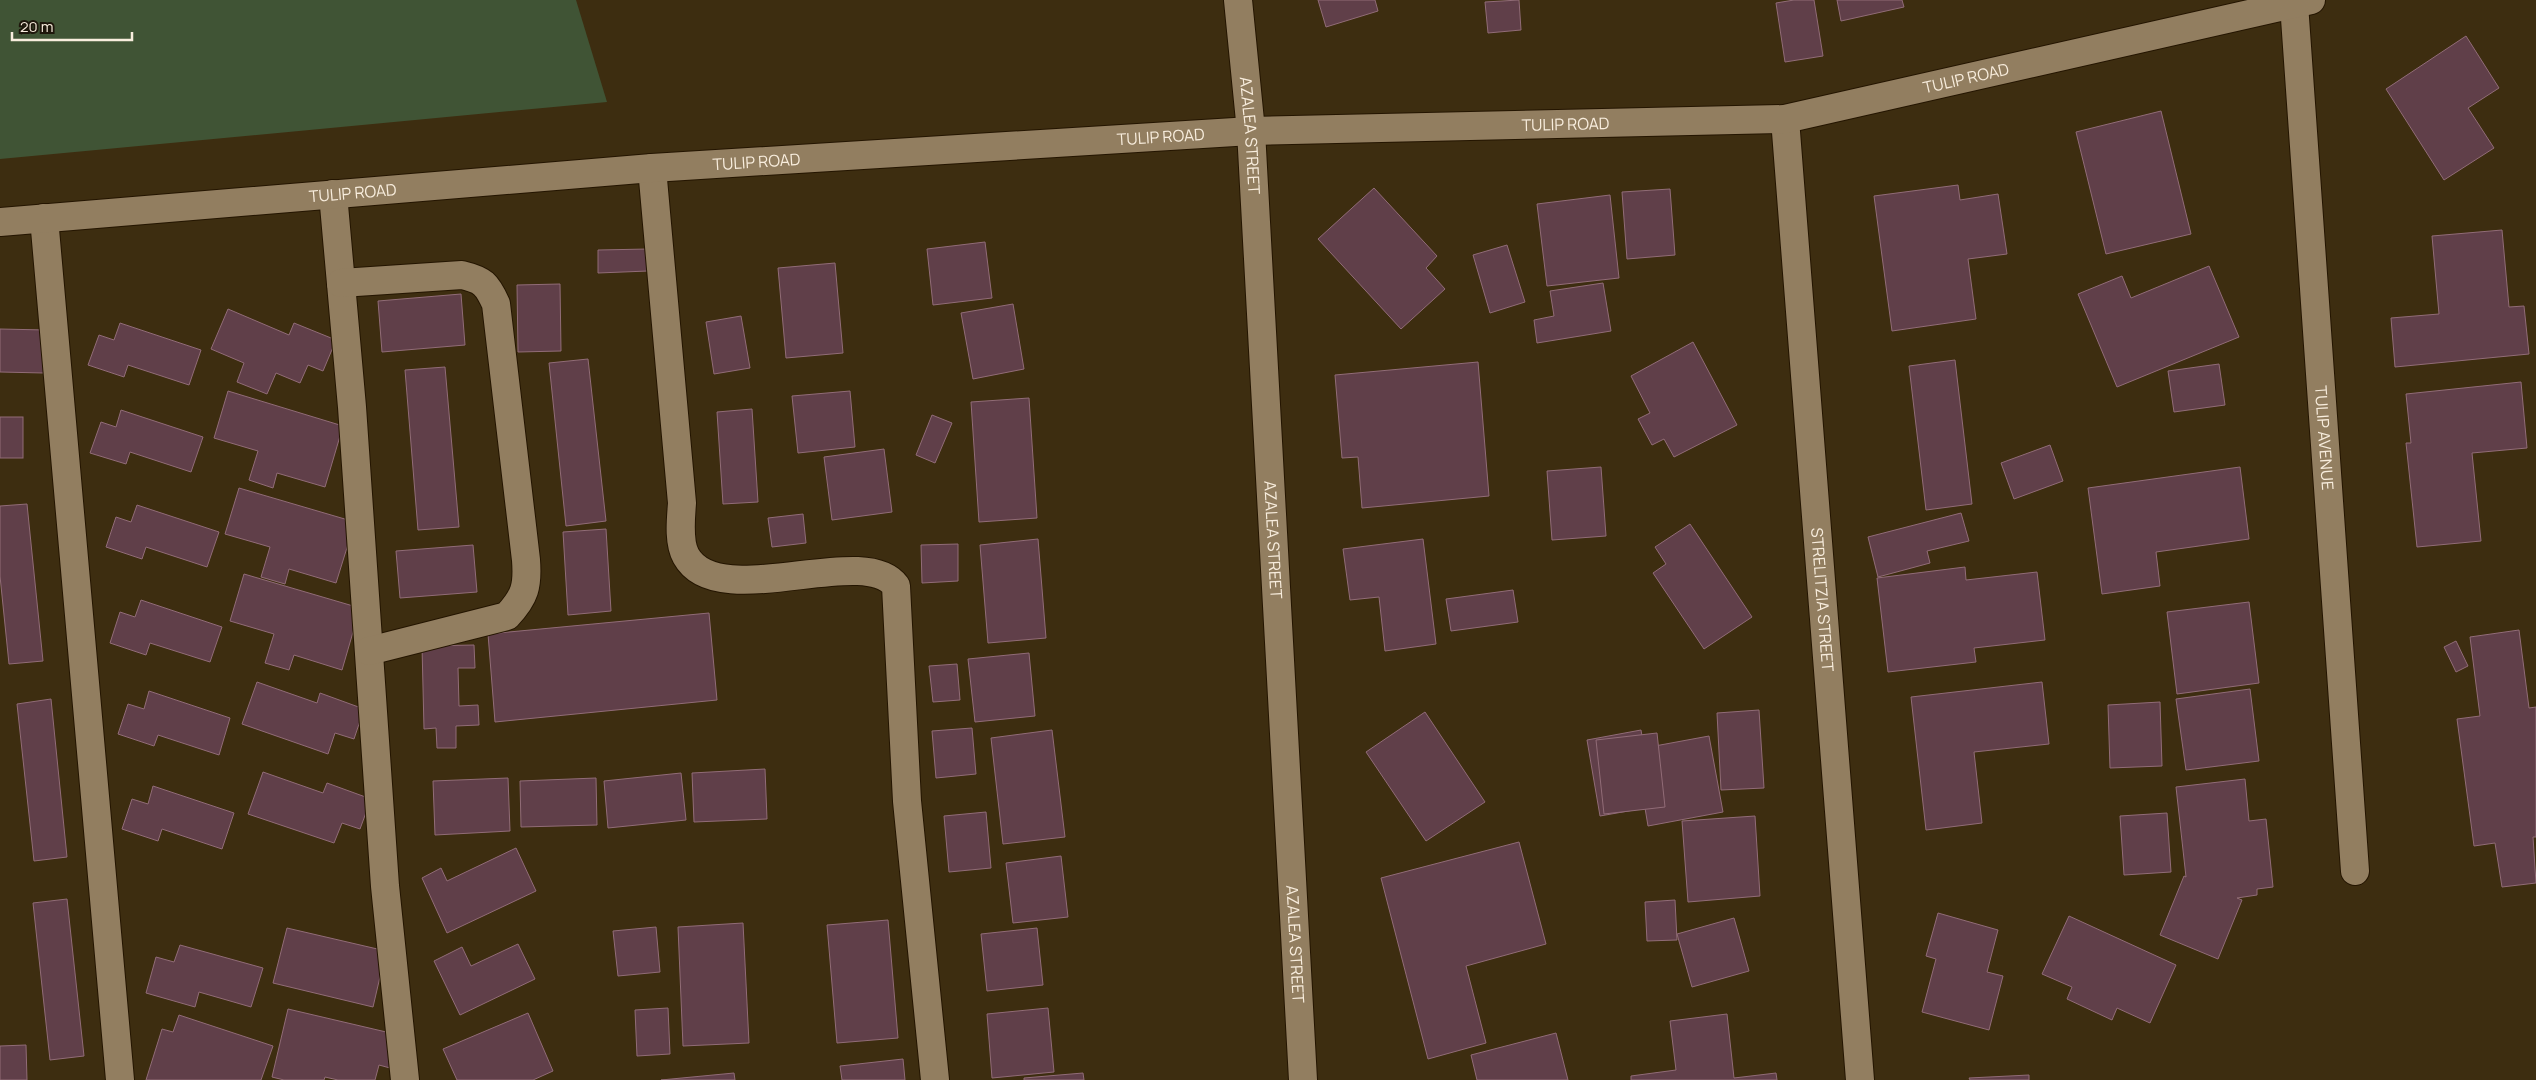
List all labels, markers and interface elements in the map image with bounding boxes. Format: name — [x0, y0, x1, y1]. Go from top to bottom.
scale bar — [12, 10, 132, 42]
text: 20 m — [20, 16, 53, 37]
street label: TULIP ROAD — [1921, 58, 2011, 98]
street label: AZALEA STREET — [1235, 76, 1265, 195]
street label: TULIP ROAD — [1521, 112, 1610, 136]
street label: TULIP ROAD — [1116, 123, 1206, 150]
street label: TULIP ROAD — [712, 148, 801, 175]
street label: TULIP ROAD — [308, 178, 398, 207]
street label: TULIP AVENUE — [2310, 385, 2339, 491]
street label: AZALEA STREET — [1259, 480, 1288, 600]
street label: STRELITZIA STREET — [1806, 527, 1839, 673]
street label: AZALEA STREET — [1281, 885, 1310, 1004]

